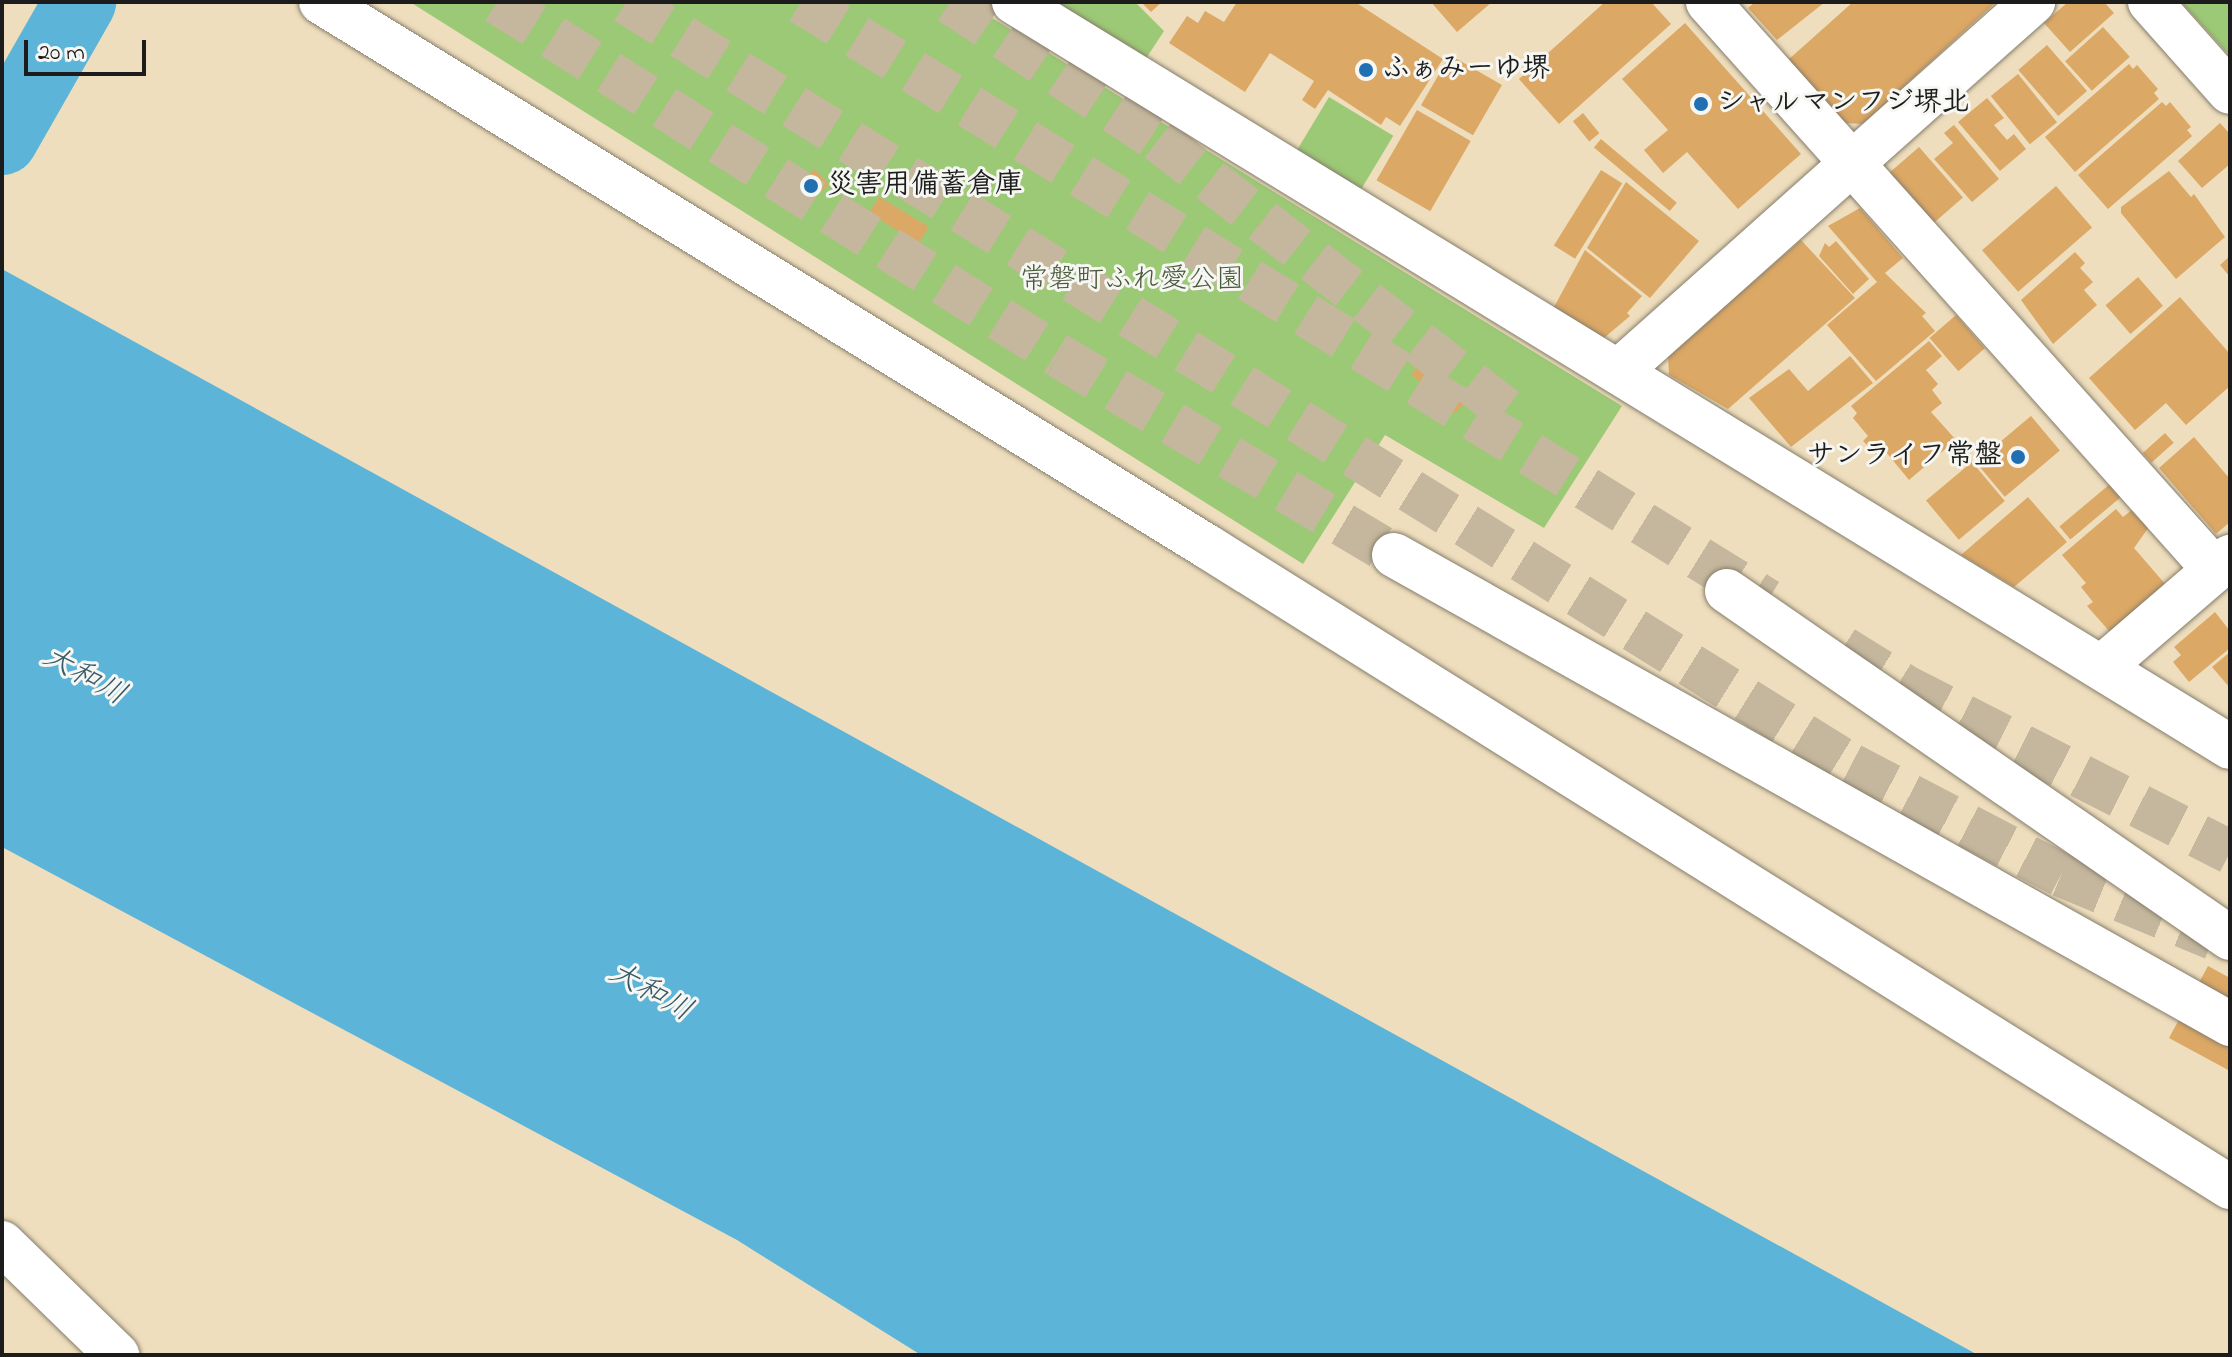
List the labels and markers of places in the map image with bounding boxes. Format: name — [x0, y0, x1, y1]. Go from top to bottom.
place label: ふぁみーゆ堺 — [1382, 53, 1550, 87]
marker: ふぁみーゆ堺 — [1357, 61, 1375, 79]
place label: シャルマンフジ堺北 — [1717, 87, 1969, 121]
marker: シャルマンフジ堺北 — [1692, 95, 1710, 113]
place label: 災害用備蓄倉庫 — [827, 169, 1023, 203]
marker: 災害用備蓄倉庫 — [802, 177, 820, 195]
place label: サンライフ常盤 — [1806, 440, 2002, 474]
marker: サンライフ常盤 — [2009, 448, 2027, 466]

